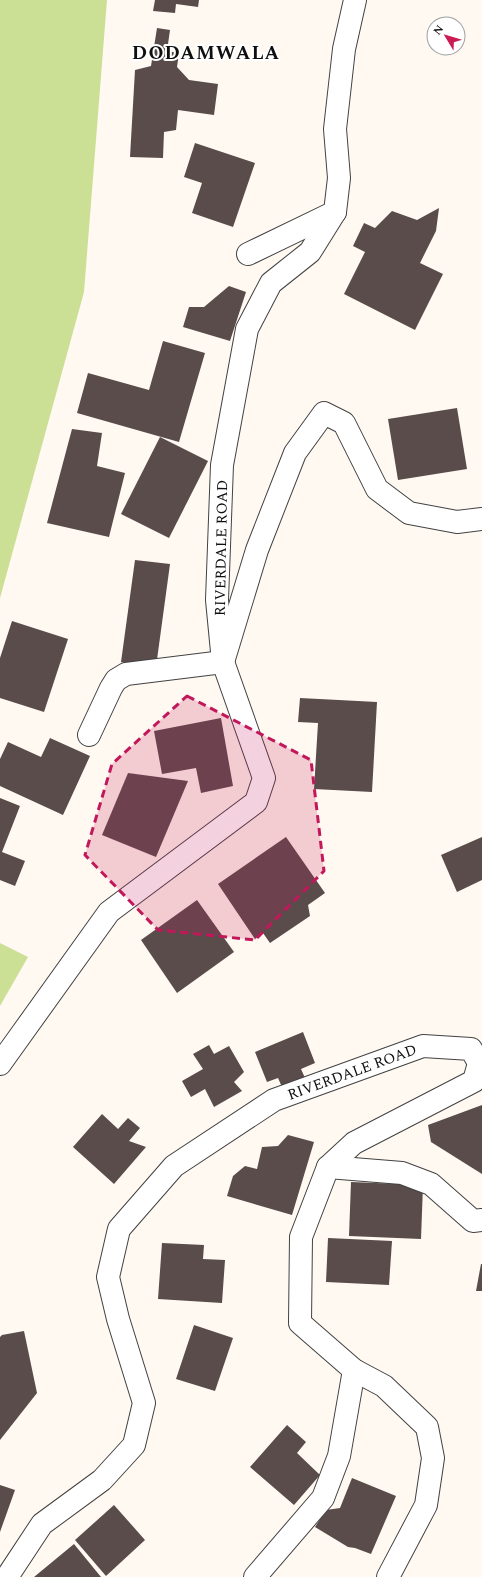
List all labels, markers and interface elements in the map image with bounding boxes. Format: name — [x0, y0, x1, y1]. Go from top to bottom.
north arrow — [426, 16, 466, 56]
text: N — [429, 21, 448, 39]
district label: DODAMWALA — [132, 39, 280, 68]
street label: RIVERDALE ROAD — [209, 480, 234, 616]
street label: RIVERDALE ROAD — [284, 1038, 420, 1107]

